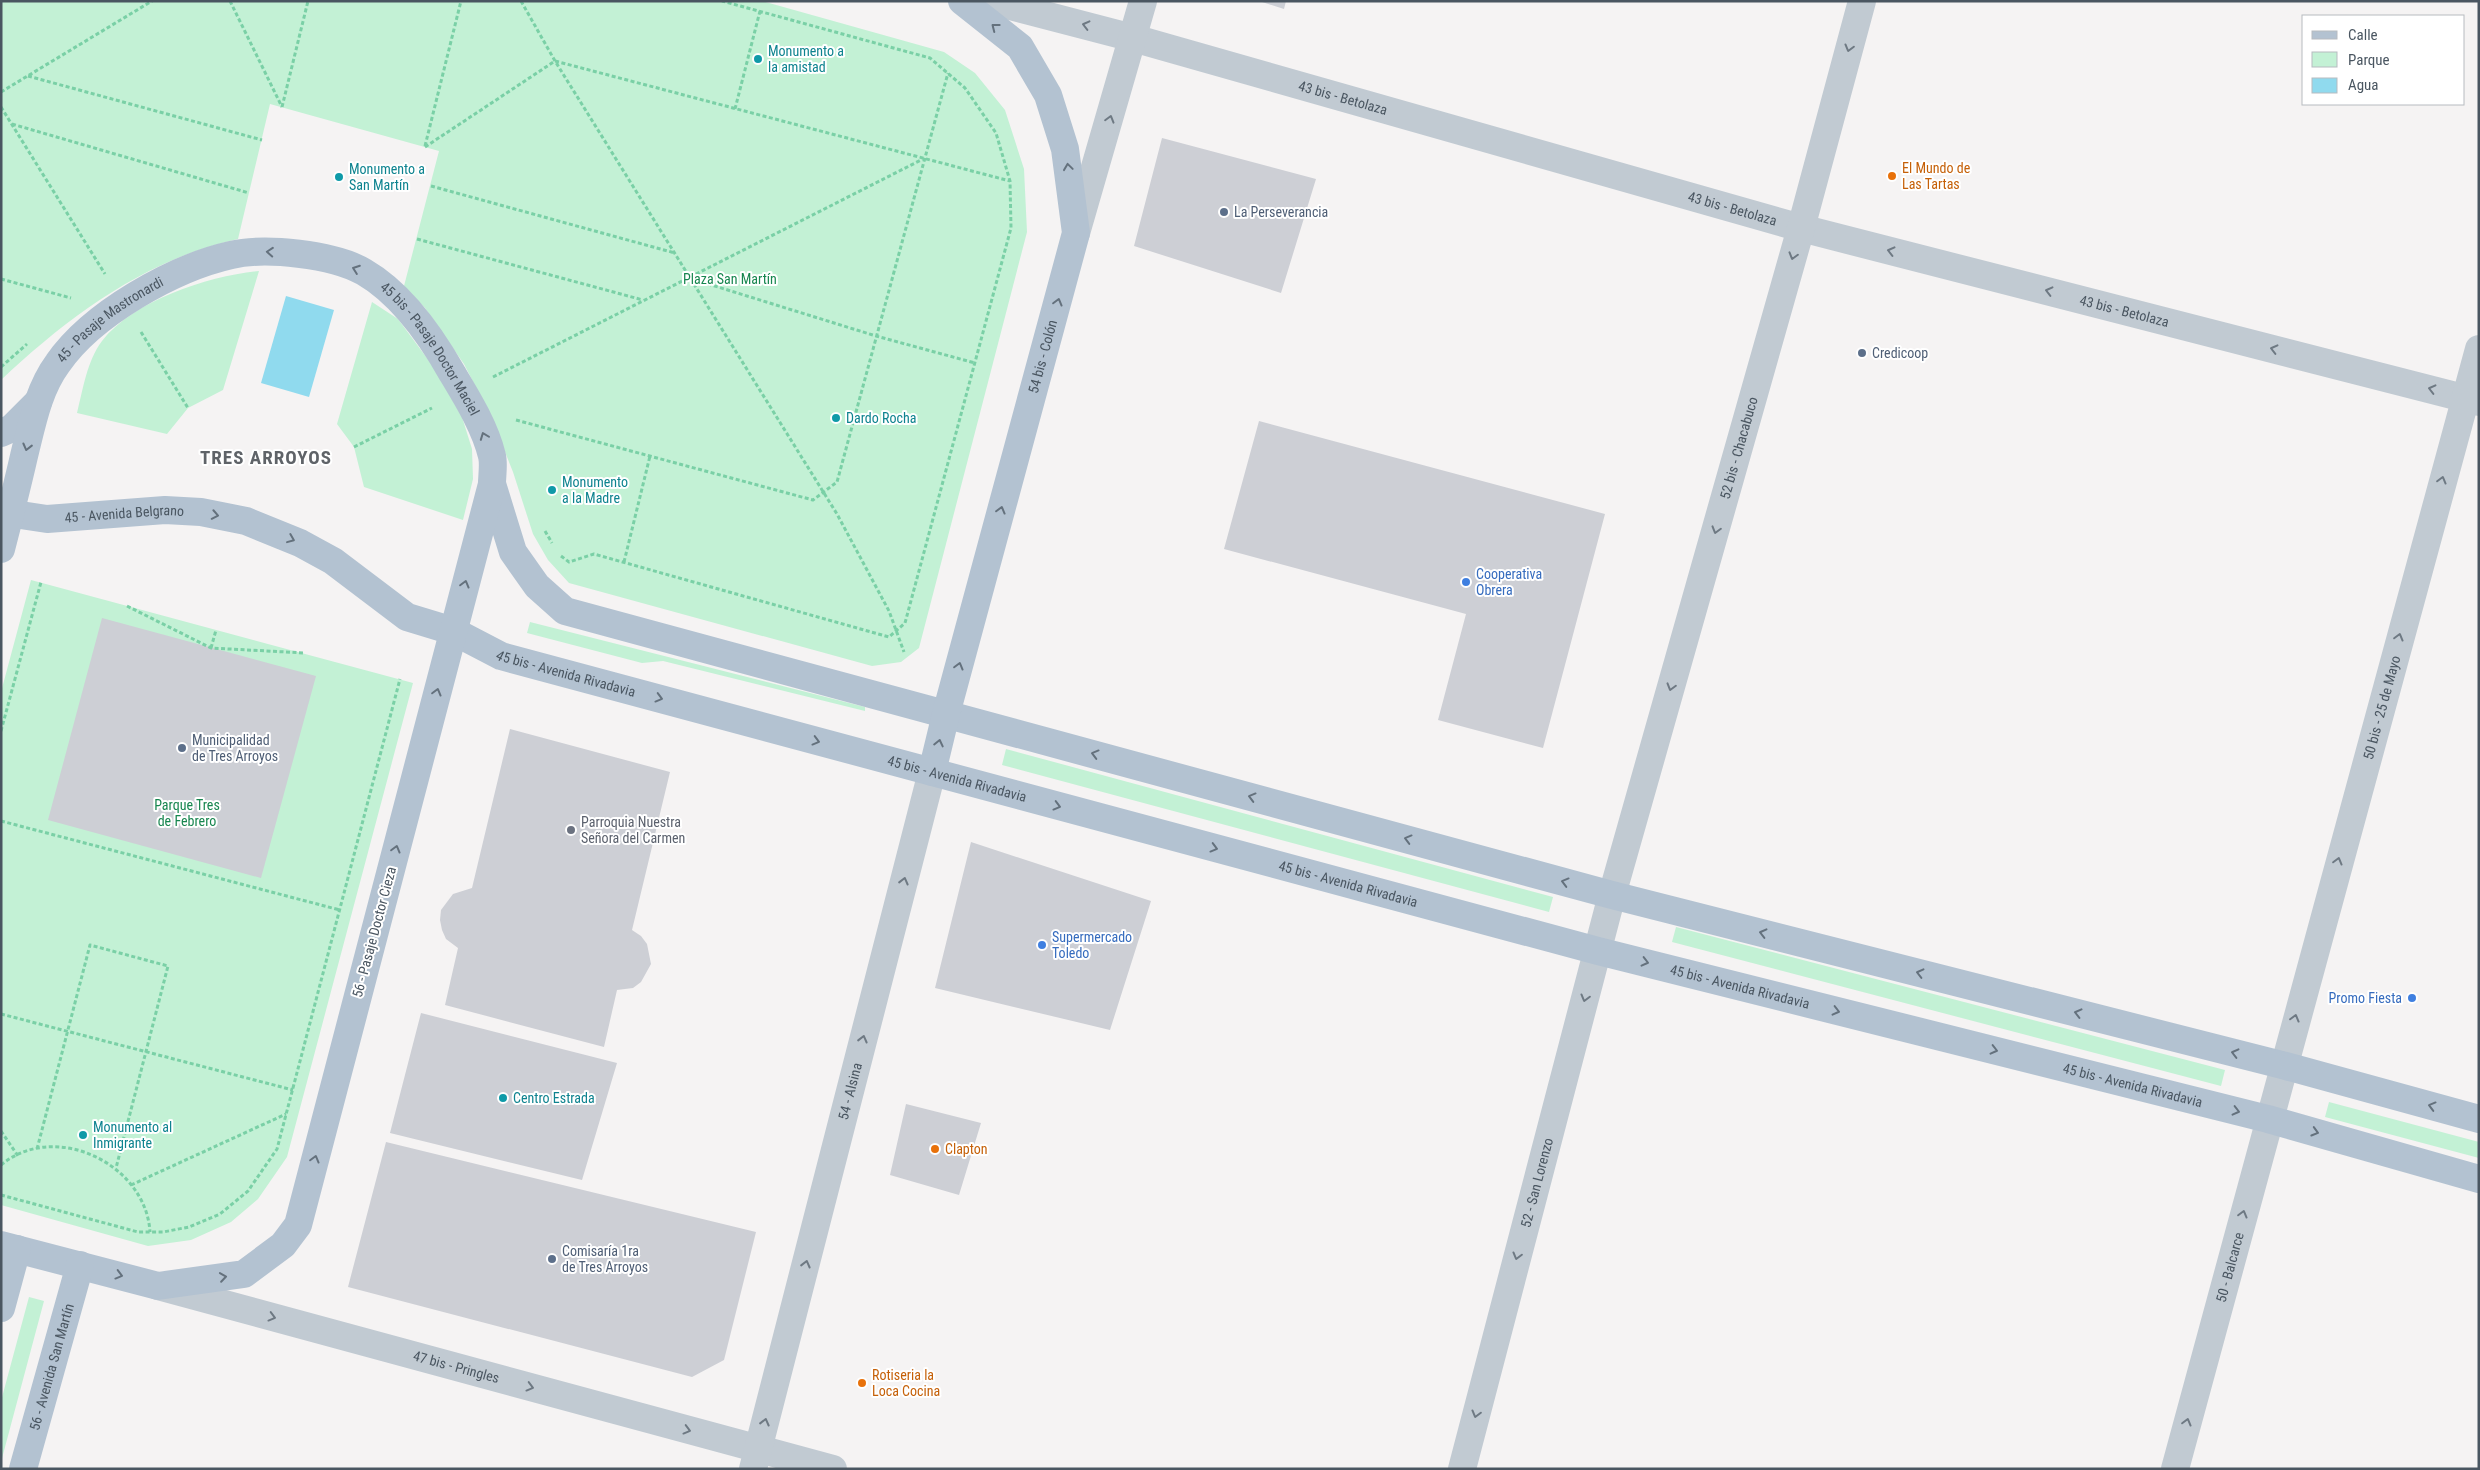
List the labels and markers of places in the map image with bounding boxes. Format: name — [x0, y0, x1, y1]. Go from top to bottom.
place label: Monumento a la amistad — [768, 43, 844, 75]
marker: Monumento a la amistad — [752, 53, 764, 65]
place label: El Mundo de Las Tartas — [1902, 160, 1971, 192]
place label: Monumento a San Martín — [349, 161, 425, 193]
marker: El Mundo de Las Tartas — [1886, 170, 1898, 182]
marker: Monumento a San Martín — [333, 171, 345, 183]
place label: La Perseverancia — [1234, 204, 1328, 220]
marker: La Perseverancia — [1218, 206, 1230, 218]
place label: Credicoop — [1872, 345, 1928, 361]
marker: Credicoop — [1856, 347, 1868, 359]
place label: Dardo Rocha — [846, 410, 916, 426]
marker: Dardo Rocha — [830, 412, 842, 424]
place label: Monumento a la Madre — [562, 474, 628, 506]
marker: Monumento a la Madre — [546, 484, 558, 496]
place label: Cooperativa Obrera — [1476, 566, 1542, 598]
marker: Cooperativa Obrera — [1460, 576, 1472, 588]
place label: Municipalidad de Tres Arroyos — [192, 732, 278, 764]
marker: Municipalidad de Tres Arroyos — [176, 742, 188, 754]
place label: Parroquia Nuestra Señora del Carmen — [581, 814, 685, 846]
marker: Parroquia Nuestra Señora del Carmen — [565, 824, 577, 836]
place label: Supermercado Toledo — [1052, 929, 1132, 961]
marker: Supermercado Toledo — [1036, 939, 1048, 951]
place label: Promo Fiesta — [2329, 990, 2402, 1006]
marker: Promo Fiesta — [2406, 992, 2418, 1004]
place label: Centro Estrada — [513, 1090, 595, 1106]
marker: Centro Estrada — [497, 1092, 509, 1104]
place label: Monumento al Inmigrante — [93, 1119, 172, 1151]
marker: Monumento al Inmigrante — [77, 1129, 89, 1141]
place label: Clapton — [945, 1141, 988, 1157]
marker: Clapton — [929, 1143, 941, 1155]
place label: Comisaría 1ra de Tres Arroyos — [562, 1243, 648, 1275]
marker: Comisaría 1ra de Tres Arroyos — [546, 1253, 558, 1265]
place label: Rotiseria la Loca Cocina — [872, 1367, 940, 1399]
marker: Rotiseria la Loca Cocina — [856, 1377, 868, 1389]

